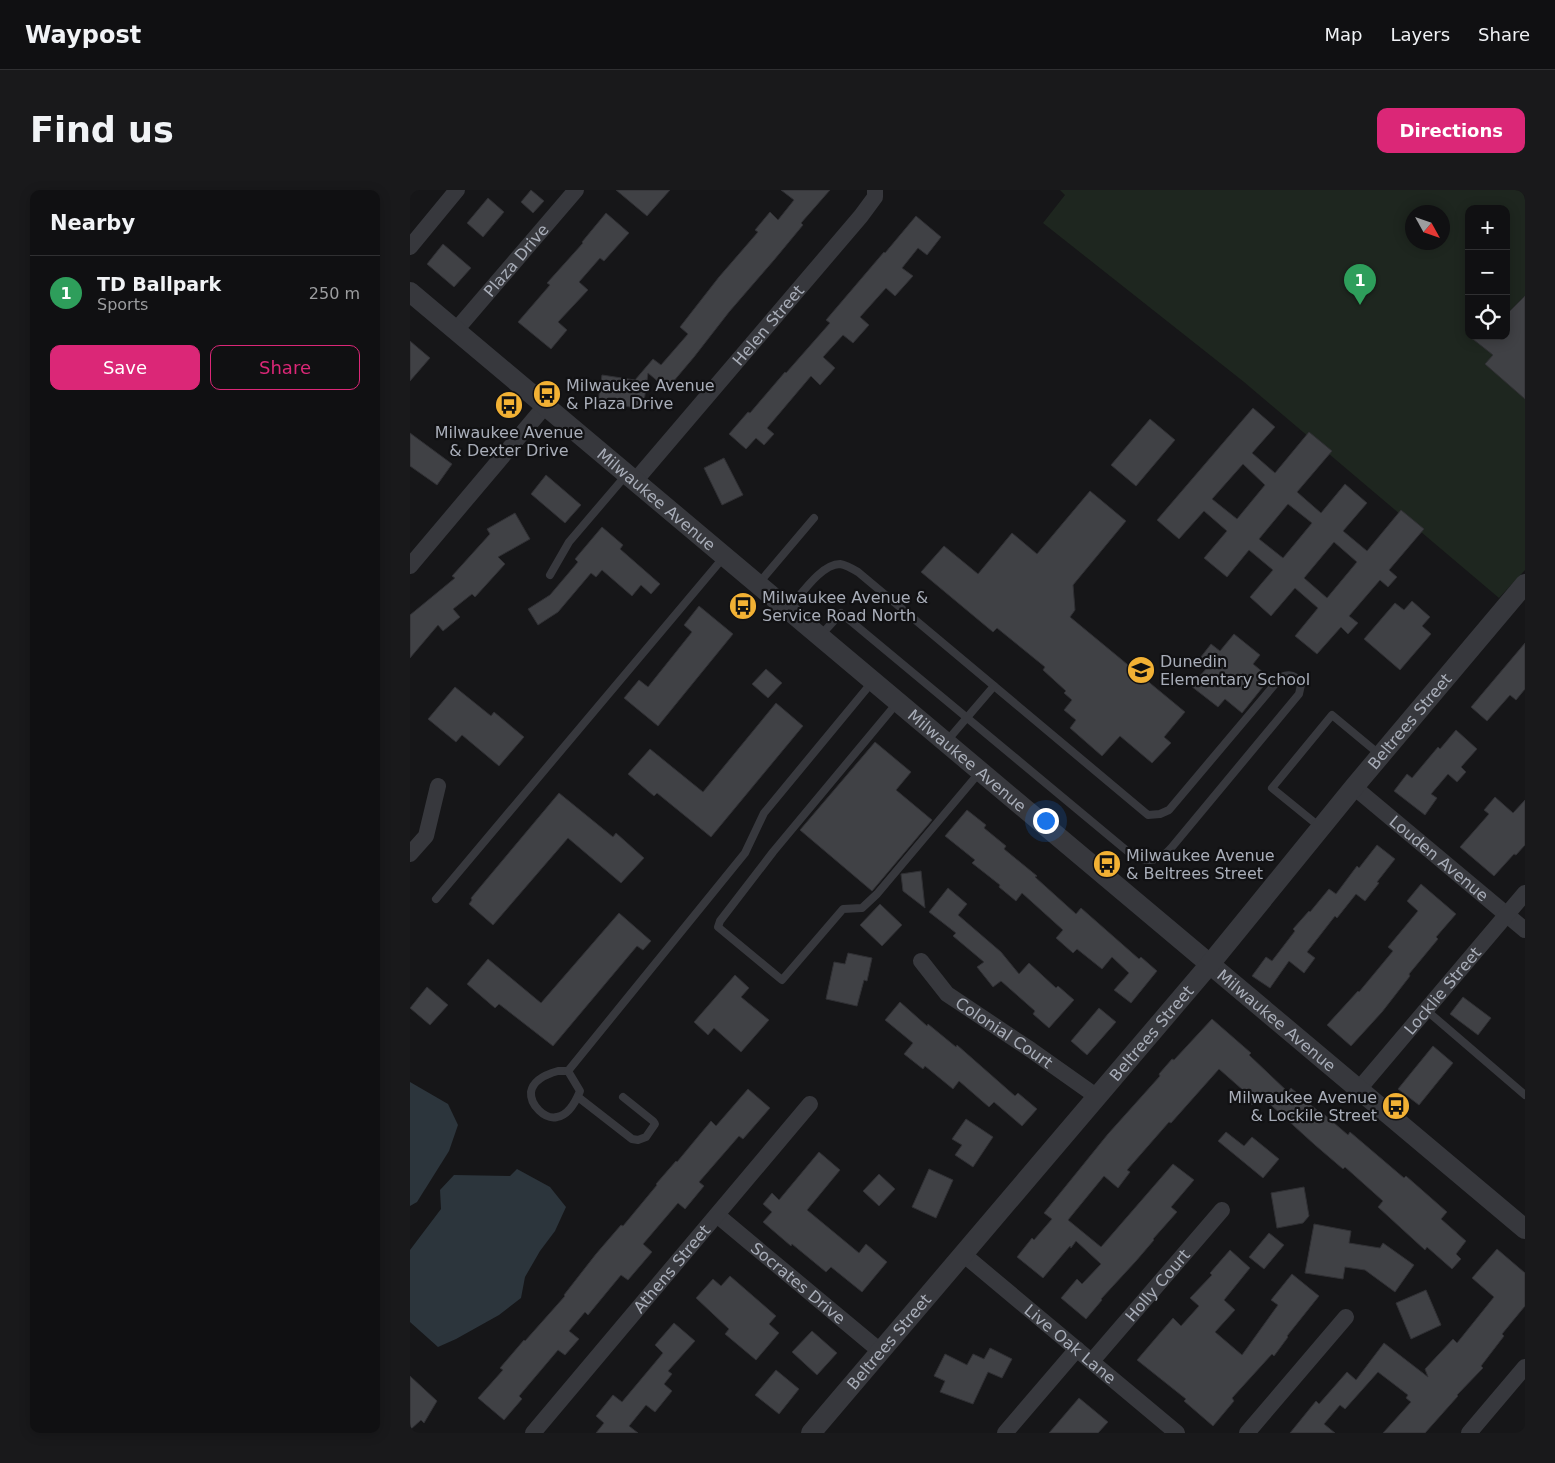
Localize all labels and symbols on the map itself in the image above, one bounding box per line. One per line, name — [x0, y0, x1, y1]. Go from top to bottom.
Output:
north arrow — [1405, 205, 1450, 250]
street label: Plaza Drive — [480, 220, 553, 301]
pin: 1 — [1344, 264, 1376, 305]
street label: Helen Street — [729, 281, 808, 370]
place label: Milwaukee Avenue & Plaza Drive — [566, 376, 715, 413]
bus stop icon: Milwaukee Avenue & Plaza Drive — [532, 379, 562, 409]
bus stop icon: Milwaukee Avenue & Dexter Drive — [494, 390, 524, 420]
place label: Milwaukee Avenue & Dexter Drive — [435, 423, 583, 460]
street label: Milwaukee Avenue — [593, 444, 719, 555]
place label: Milwaukee Avenue & Service Road North — [762, 588, 928, 625]
bus stop icon: Milwaukee Avenue & Service Road North — [728, 591, 758, 621]
place label: Dunedin Elementary School — [1160, 652, 1310, 689]
school or university icon: Dunedin Elementary School — [1126, 655, 1156, 685]
street label: Beltrees Street — [1364, 670, 1456, 773]
street label: Milwaukee Avenue — [904, 706, 1030, 816]
your location — [1033, 808, 1059, 834]
street label: Louden Avenue — [1385, 812, 1492, 905]
place label: Milwaukee Avenue & Beltrees Street — [1126, 846, 1275, 883]
bus stop icon: Milwaukee Avenue & Beltrees Street — [1092, 849, 1122, 879]
street label: Locklie Street — [1400, 943, 1485, 1039]
street label: Milwaukee Avenue — [1213, 966, 1339, 1076]
street label: Beltrees Street — [1106, 982, 1198, 1085]
street label: Colonial Court — [952, 993, 1056, 1072]
place label: Milwaukee Avenue & Lockile Street — [1228, 1088, 1377, 1125]
bus stop icon: Milwaukee Avenue & Lockile Street — [1381, 1091, 1411, 1121]
street label: Athens Street — [629, 1221, 714, 1317]
street label: Socrates Drive — [747, 1238, 849, 1328]
street label: Holly Court — [1121, 1246, 1194, 1326]
street label: Beltrees Street — [843, 1290, 935, 1394]
street label: Live Oak Lane — [1021, 1301, 1120, 1388]

